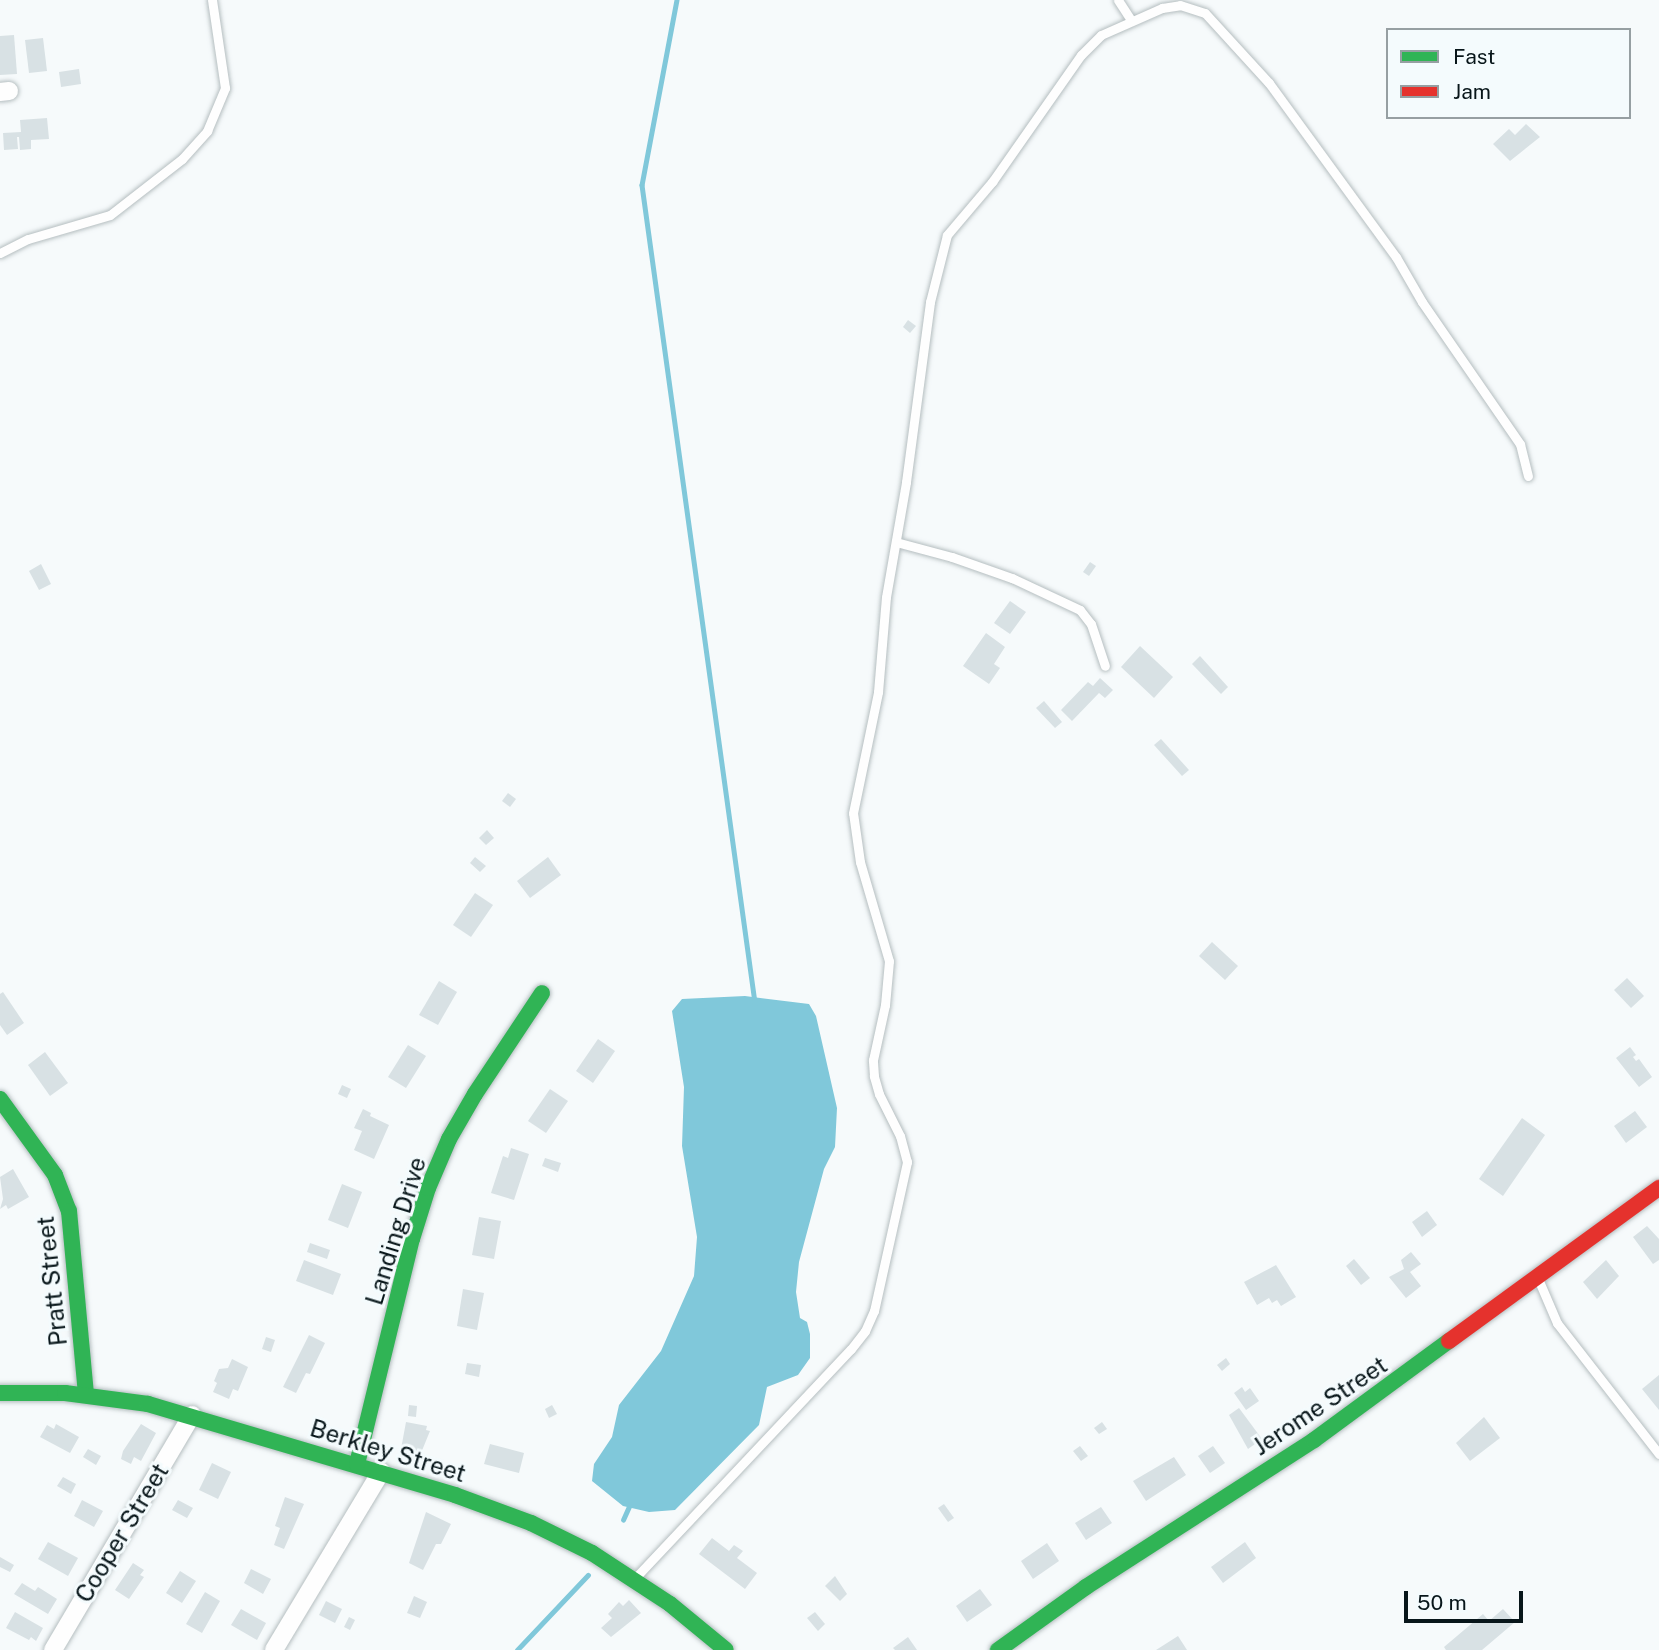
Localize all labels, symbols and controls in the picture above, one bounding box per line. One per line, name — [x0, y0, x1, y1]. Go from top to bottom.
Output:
legend — [1386, 28, 1631, 119]
text: Fast — [1453, 44, 1495, 69]
text: Jam — [1453, 79, 1491, 104]
street label: Landing Drive — [360, 1154, 432, 1308]
street label: Pratt Street — [31, 1215, 73, 1347]
street label: Jerome Street — [1247, 1350, 1393, 1462]
street label: Berkley Street — [307, 1414, 469, 1488]
street label: Cooper Street — [69, 1458, 175, 1608]
scale bar — [1407, 1576, 1526, 1620]
text: 50 m — [1417, 1590, 1467, 1615]

